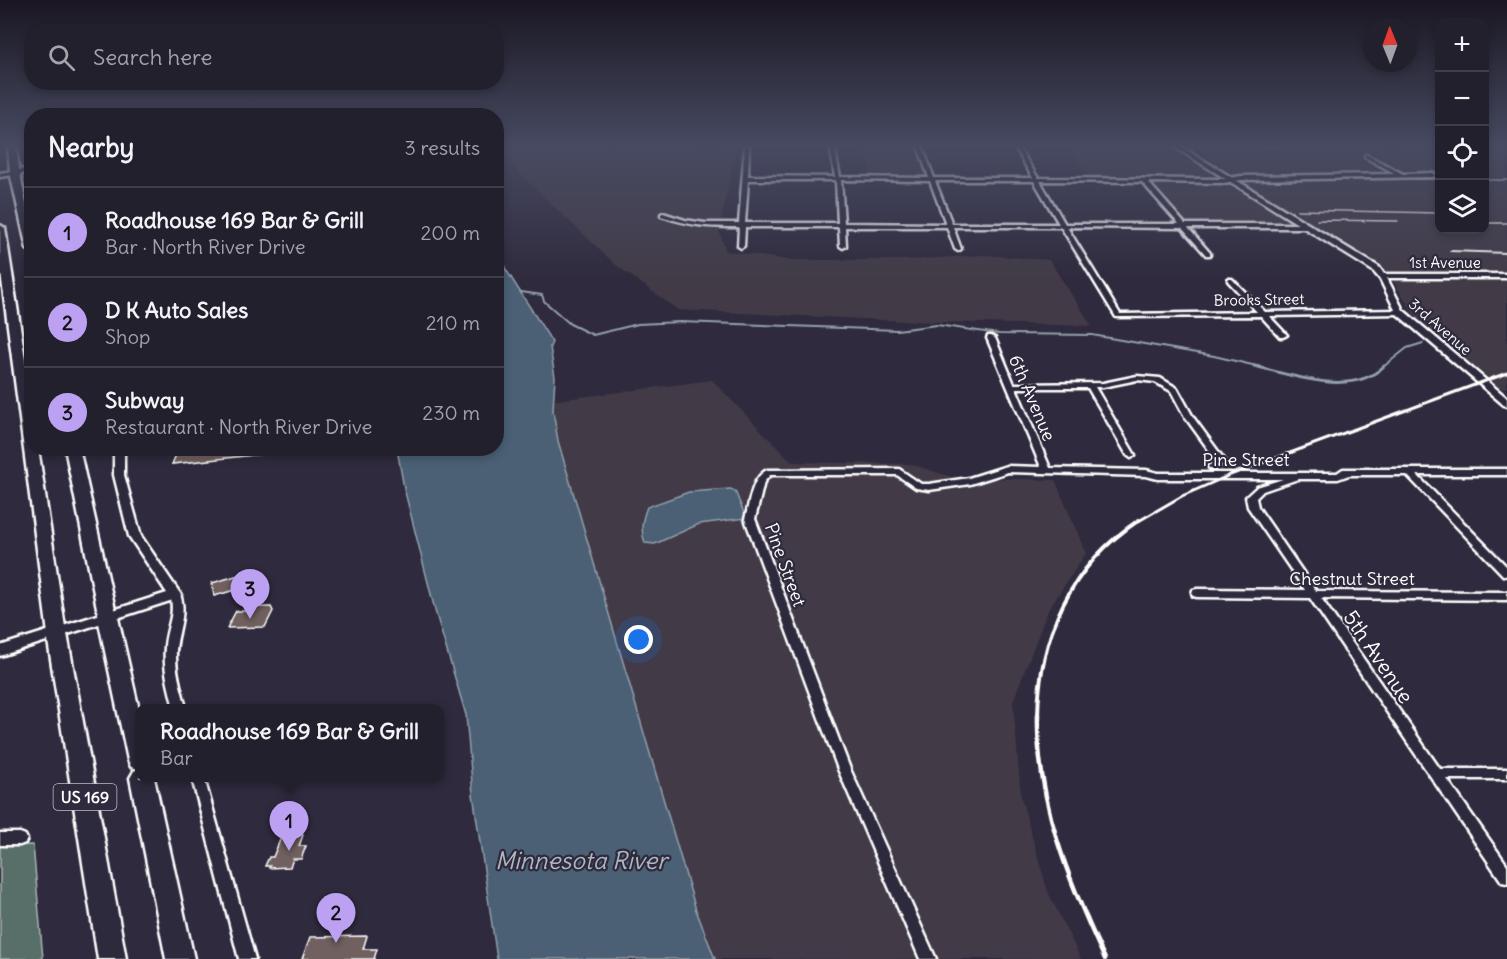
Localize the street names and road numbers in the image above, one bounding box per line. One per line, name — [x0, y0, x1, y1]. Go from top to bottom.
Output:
street label: 1st Avenue — [1409, 253, 1481, 272]
street label: Brooks Street — [1213, 289, 1305, 310]
street label: 3rd Avenue — [1405, 294, 1476, 359]
street label: 6th Avenue — [1004, 351, 1061, 444]
street label: Pine Street — [1202, 448, 1290, 471]
street label: Pine Street — [760, 520, 811, 610]
street label: Chestnut Street — [1289, 567, 1415, 590]
street label: 5th Avenue — [1337, 605, 1419, 708]
road number: US 169 — [54, 784, 116, 810]

